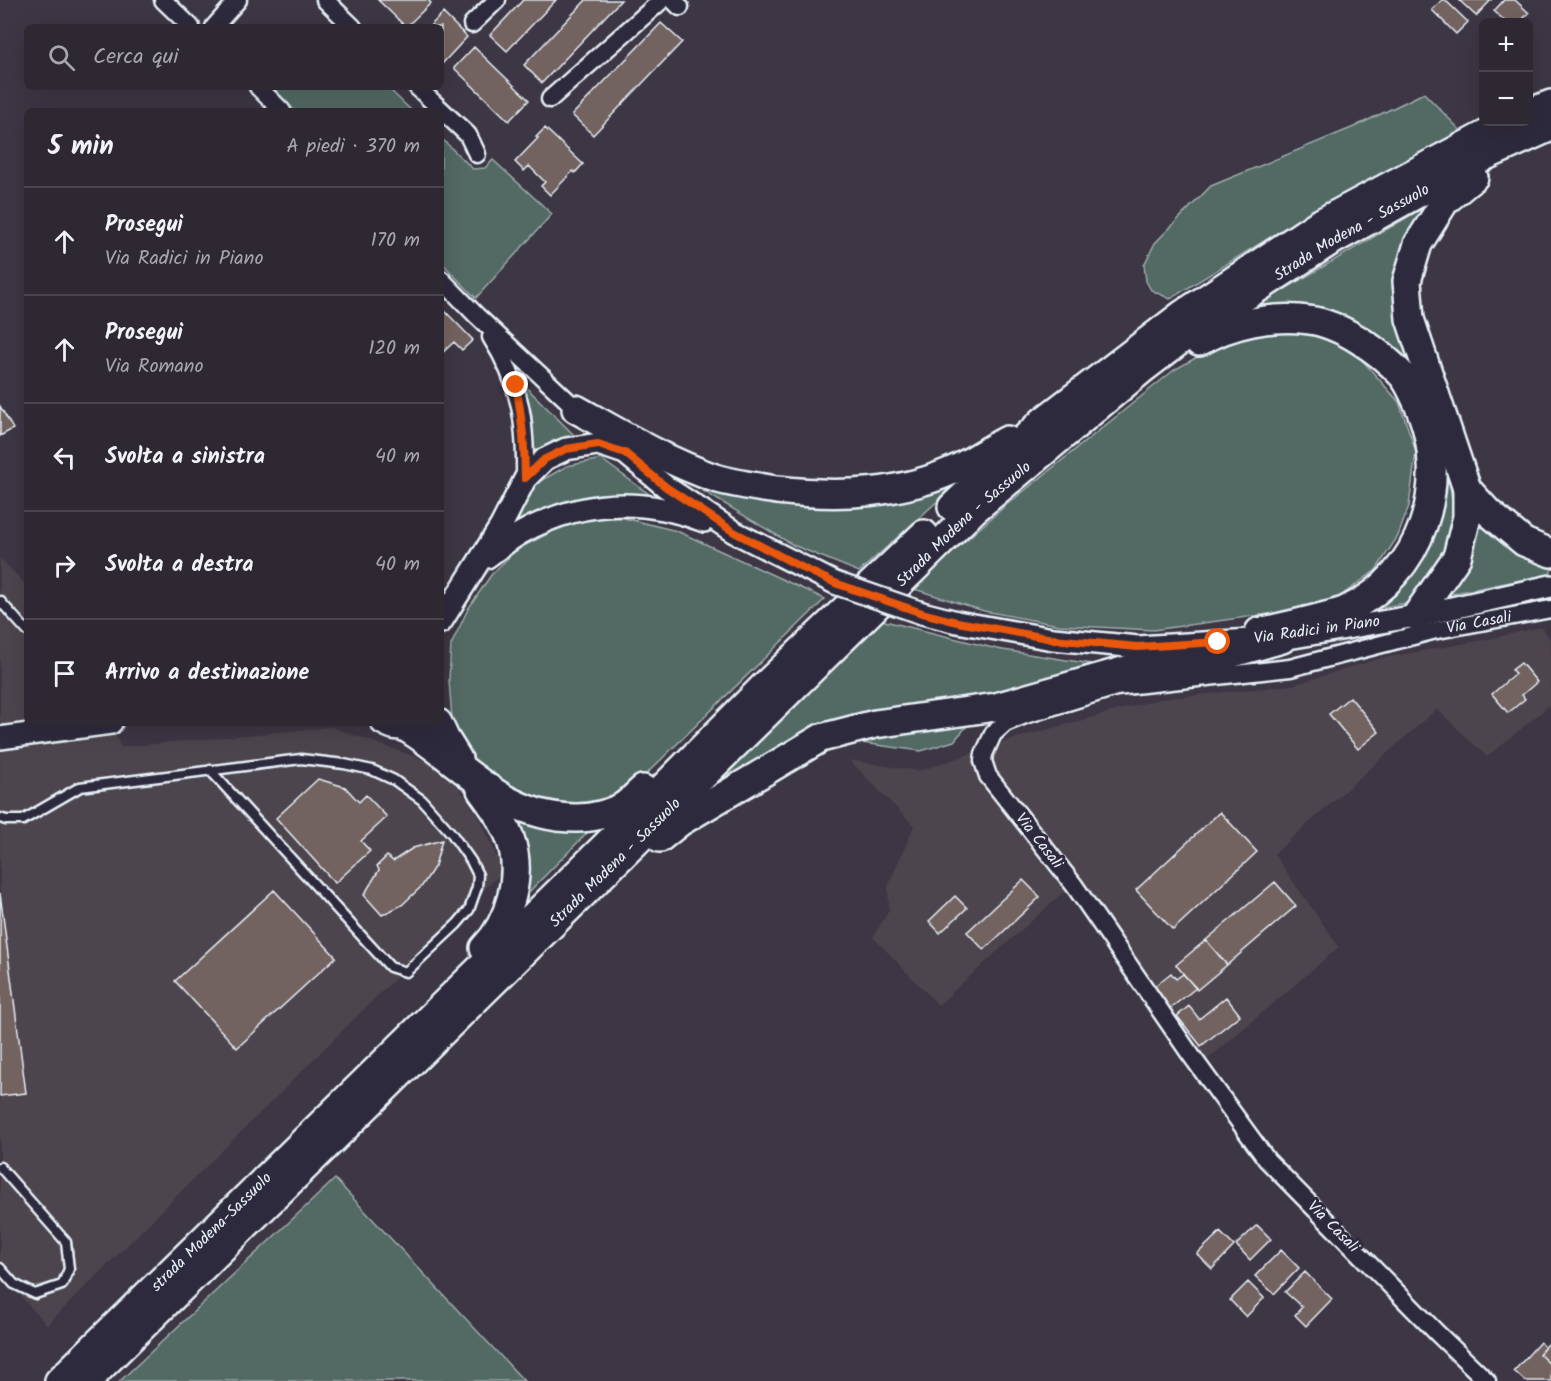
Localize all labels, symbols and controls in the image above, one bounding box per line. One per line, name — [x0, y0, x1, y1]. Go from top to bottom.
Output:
map controls — [1479, 18, 1533, 126]
button: + — [1479, 18, 1533, 72]
search box — [24, 24, 444, 90]
text: Cerca qui — [93, 40, 179, 75]
icon: search — [45, 41, 78, 74]
button: − — [1479, 72, 1533, 126]
text: 5 min — [48, 126, 114, 168]
text: A piedi · 370 m — [286, 131, 420, 163]
street label: Strada Modena - Sassuolo — [1269, 177, 1434, 287]
text: Prosegui — [105, 208, 183, 243]
icon: ahead — [48, 225, 81, 258]
text: 170 m — [371, 225, 420, 257]
text: Via Radici in Piano — [105, 243, 263, 275]
text: Prosegui — [105, 316, 183, 351]
icon: ahead — [48, 333, 81, 366]
text: 120 m — [368, 333, 420, 365]
text: Via Romano — [105, 351, 204, 383]
route end — [502, 371, 528, 397]
text: Svolta a sinistra — [105, 440, 265, 475]
icon: left — [48, 441, 81, 474]
text: 40 m — [375, 441, 420, 473]
street label: Strada Modena - Sassuolo — [890, 455, 1037, 593]
text: Svolta a destra — [105, 548, 254, 583]
icon: right — [48, 549, 81, 582]
text: 40 m — [375, 549, 420, 581]
street label: Via Casali — [1444, 604, 1515, 641]
street label: Via Radici in Piano — [1252, 609, 1382, 651]
route start — [1204, 628, 1230, 654]
text: Arrivo a destinazione — [105, 656, 309, 691]
icon: arrive — [48, 657, 81, 690]
street label: Strada Modena - Sassuolo — [543, 792, 687, 933]
street label: Via Casali — [1009, 808, 1070, 875]
street label: strada Modena-Sassuolo — [145, 1166, 278, 1298]
street label: Via Casali — [1301, 1195, 1366, 1260]

